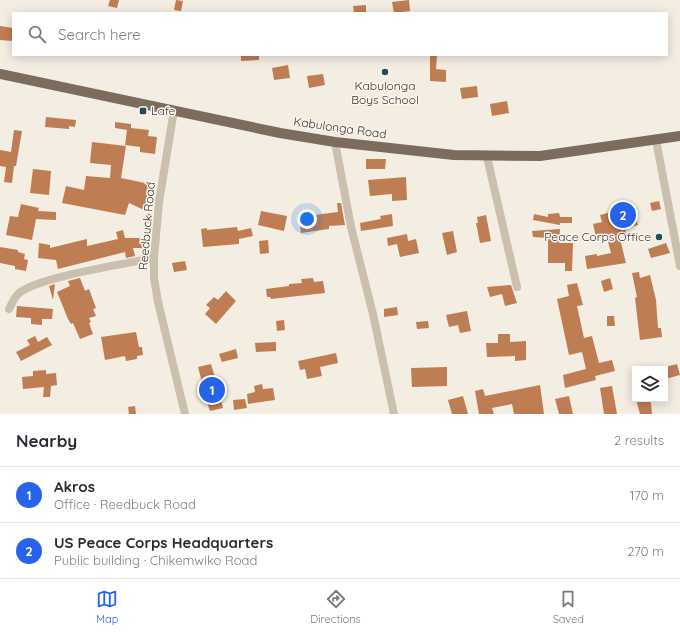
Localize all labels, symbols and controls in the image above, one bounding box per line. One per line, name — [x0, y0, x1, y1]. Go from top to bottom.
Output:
search box — [12, 12, 668, 56]
icon: search — [26, 23, 48, 45]
text: Search here — [58, 25, 141, 44]
marker: Kabulonga Boys School — [380, 67, 390, 77]
place label: Kabulonga Boys School — [351, 78, 419, 107]
place label: Lafe — [151, 103, 176, 118]
marker: Lafe — [138, 106, 148, 116]
street label: Kabulonga Road — [292, 114, 388, 141]
street label: Reedbuck Road — [135, 181, 158, 271]
pin: 2 — [610, 200, 636, 230]
your location — [297, 209, 317, 229]
place label: Peace Corps Office — [544, 229, 651, 244]
marker: Peace Corps Office — [654, 232, 664, 242]
map controls — [632, 366, 668, 402]
button: layers — [632, 366, 668, 402]
pin: 1 — [199, 375, 225, 405]
text: Nearby — [16, 430, 77, 451]
text: 2 results — [614, 432, 664, 448]
text: Akros — [54, 477, 95, 496]
text: 1 — [26, 487, 32, 503]
text: 170 m — [629, 487, 664, 503]
text: Office · Reedbuck Road — [54, 496, 196, 512]
text: US Peace Corps Headquarters — [54, 533, 273, 552]
text: 2 — [25, 543, 33, 559]
text: 270 m — [627, 543, 664, 559]
text: Public building · Chikemwiko Road — [54, 552, 257, 568]
tab: Map — [96, 588, 118, 626]
tab: Directions — [310, 588, 361, 626]
tab: Saved — [553, 588, 584, 626]

